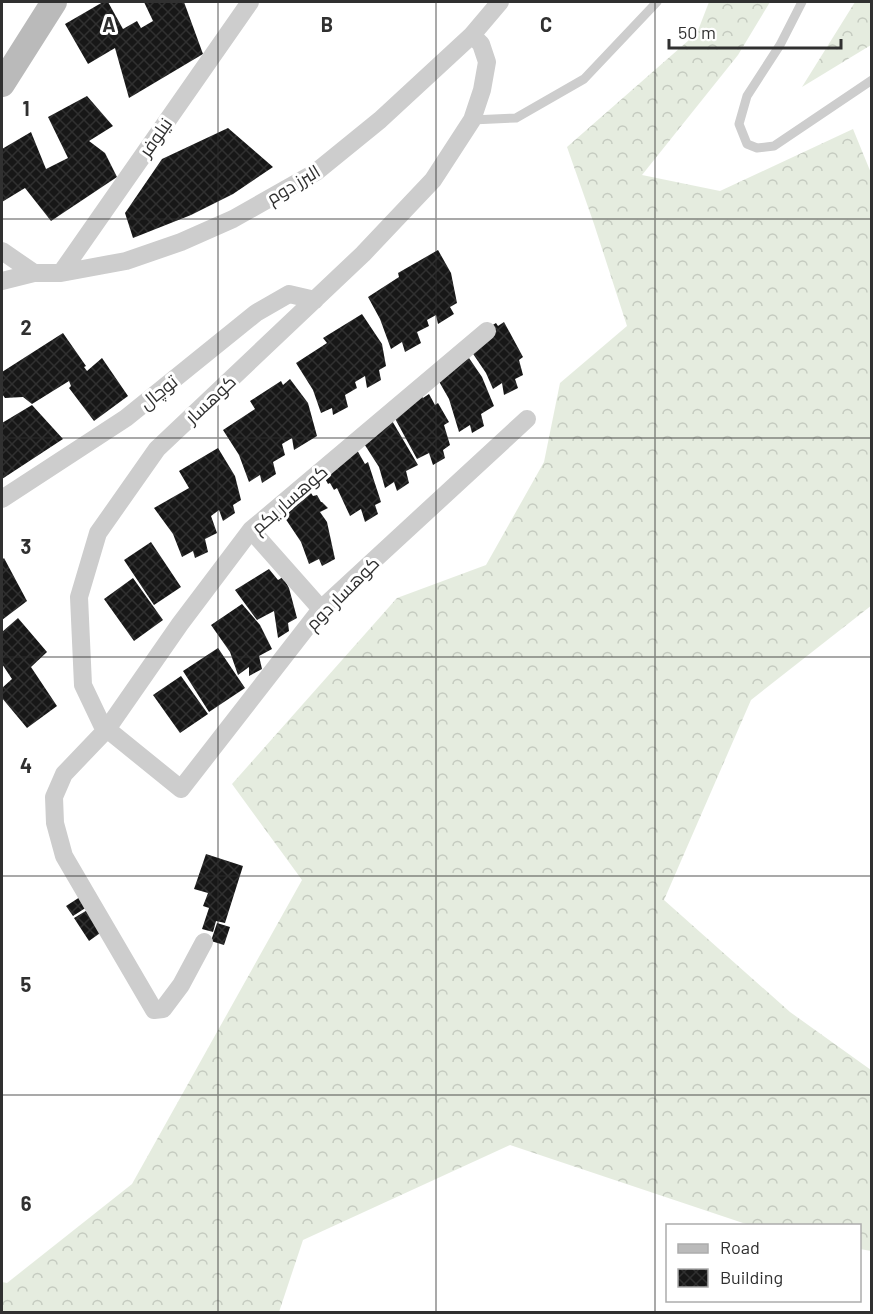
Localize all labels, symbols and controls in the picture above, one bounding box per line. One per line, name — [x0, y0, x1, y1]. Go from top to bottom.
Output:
text: A — [102, 12, 116, 36]
text: B — [321, 12, 333, 36]
text: C — [540, 12, 552, 36]
scale bar — [669, 12, 842, 50]
text: 50 m — [678, 21, 716, 43]
text: 1 — [22, 96, 30, 120]
street label: نیلوفر — [133, 113, 177, 162]
street label: البرز دوم — [262, 159, 325, 210]
text: 2 — [20, 315, 32, 339]
street label: توچال — [135, 370, 183, 415]
street label: کوهسار — [179, 370, 241, 429]
street label: کوهسار یکم — [246, 460, 333, 540]
text: 3 — [21, 534, 31, 558]
street label: کوهسار دوم — [301, 552, 385, 636]
text: 4 — [20, 753, 32, 777]
text: 5 — [21, 972, 32, 996]
text: 6 — [21, 1191, 32, 1215]
legend — [666, 1224, 861, 1302]
text: Road — [720, 1236, 760, 1258]
text: Building — [720, 1266, 783, 1288]

